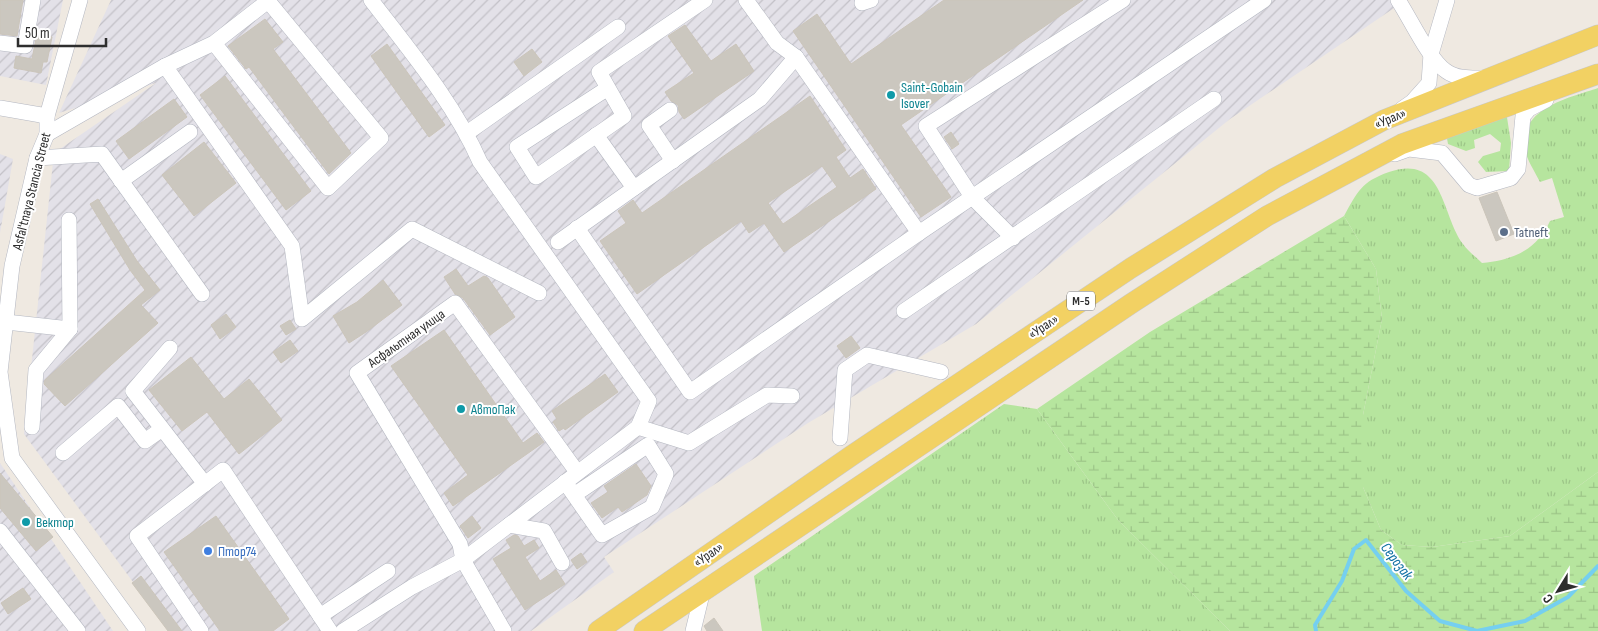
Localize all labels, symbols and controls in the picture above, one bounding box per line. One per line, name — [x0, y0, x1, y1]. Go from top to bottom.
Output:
scale bar — [18, 15, 105, 47]
text: 50 m — [25, 24, 50, 43]
place label: Saint-Gobain Isover — [901, 79, 963, 112]
marker: Saint-Gobain Isover — [885, 89, 897, 101]
street label: «Урал» — [1372, 104, 1408, 133]
street label: Asfal'tnaya Stancia Street — [8, 131, 54, 253]
place label: Tatneft — [1514, 224, 1548, 241]
marker: Tatneft — [1498, 226, 1510, 238]
road number: М-5 — [1067, 292, 1095, 310]
street label: Асфальтная улица — [364, 306, 448, 372]
street label: «Урал» — [1025, 310, 1061, 343]
place label: АвтоПак — [470, 401, 516, 418]
marker: АвтоПак — [455, 403, 467, 415]
place label: Вектор — [36, 514, 74, 531]
marker: Вектор — [20, 516, 32, 528]
street label: «Урал» — [690, 538, 726, 571]
water label: Серозак — [1376, 539, 1418, 585]
place label: Птор74 — [218, 543, 256, 560]
marker: Птор74 — [202, 545, 214, 557]
north arrow — [1533, 566, 1583, 616]
text: С — [1539, 591, 1557, 607]

